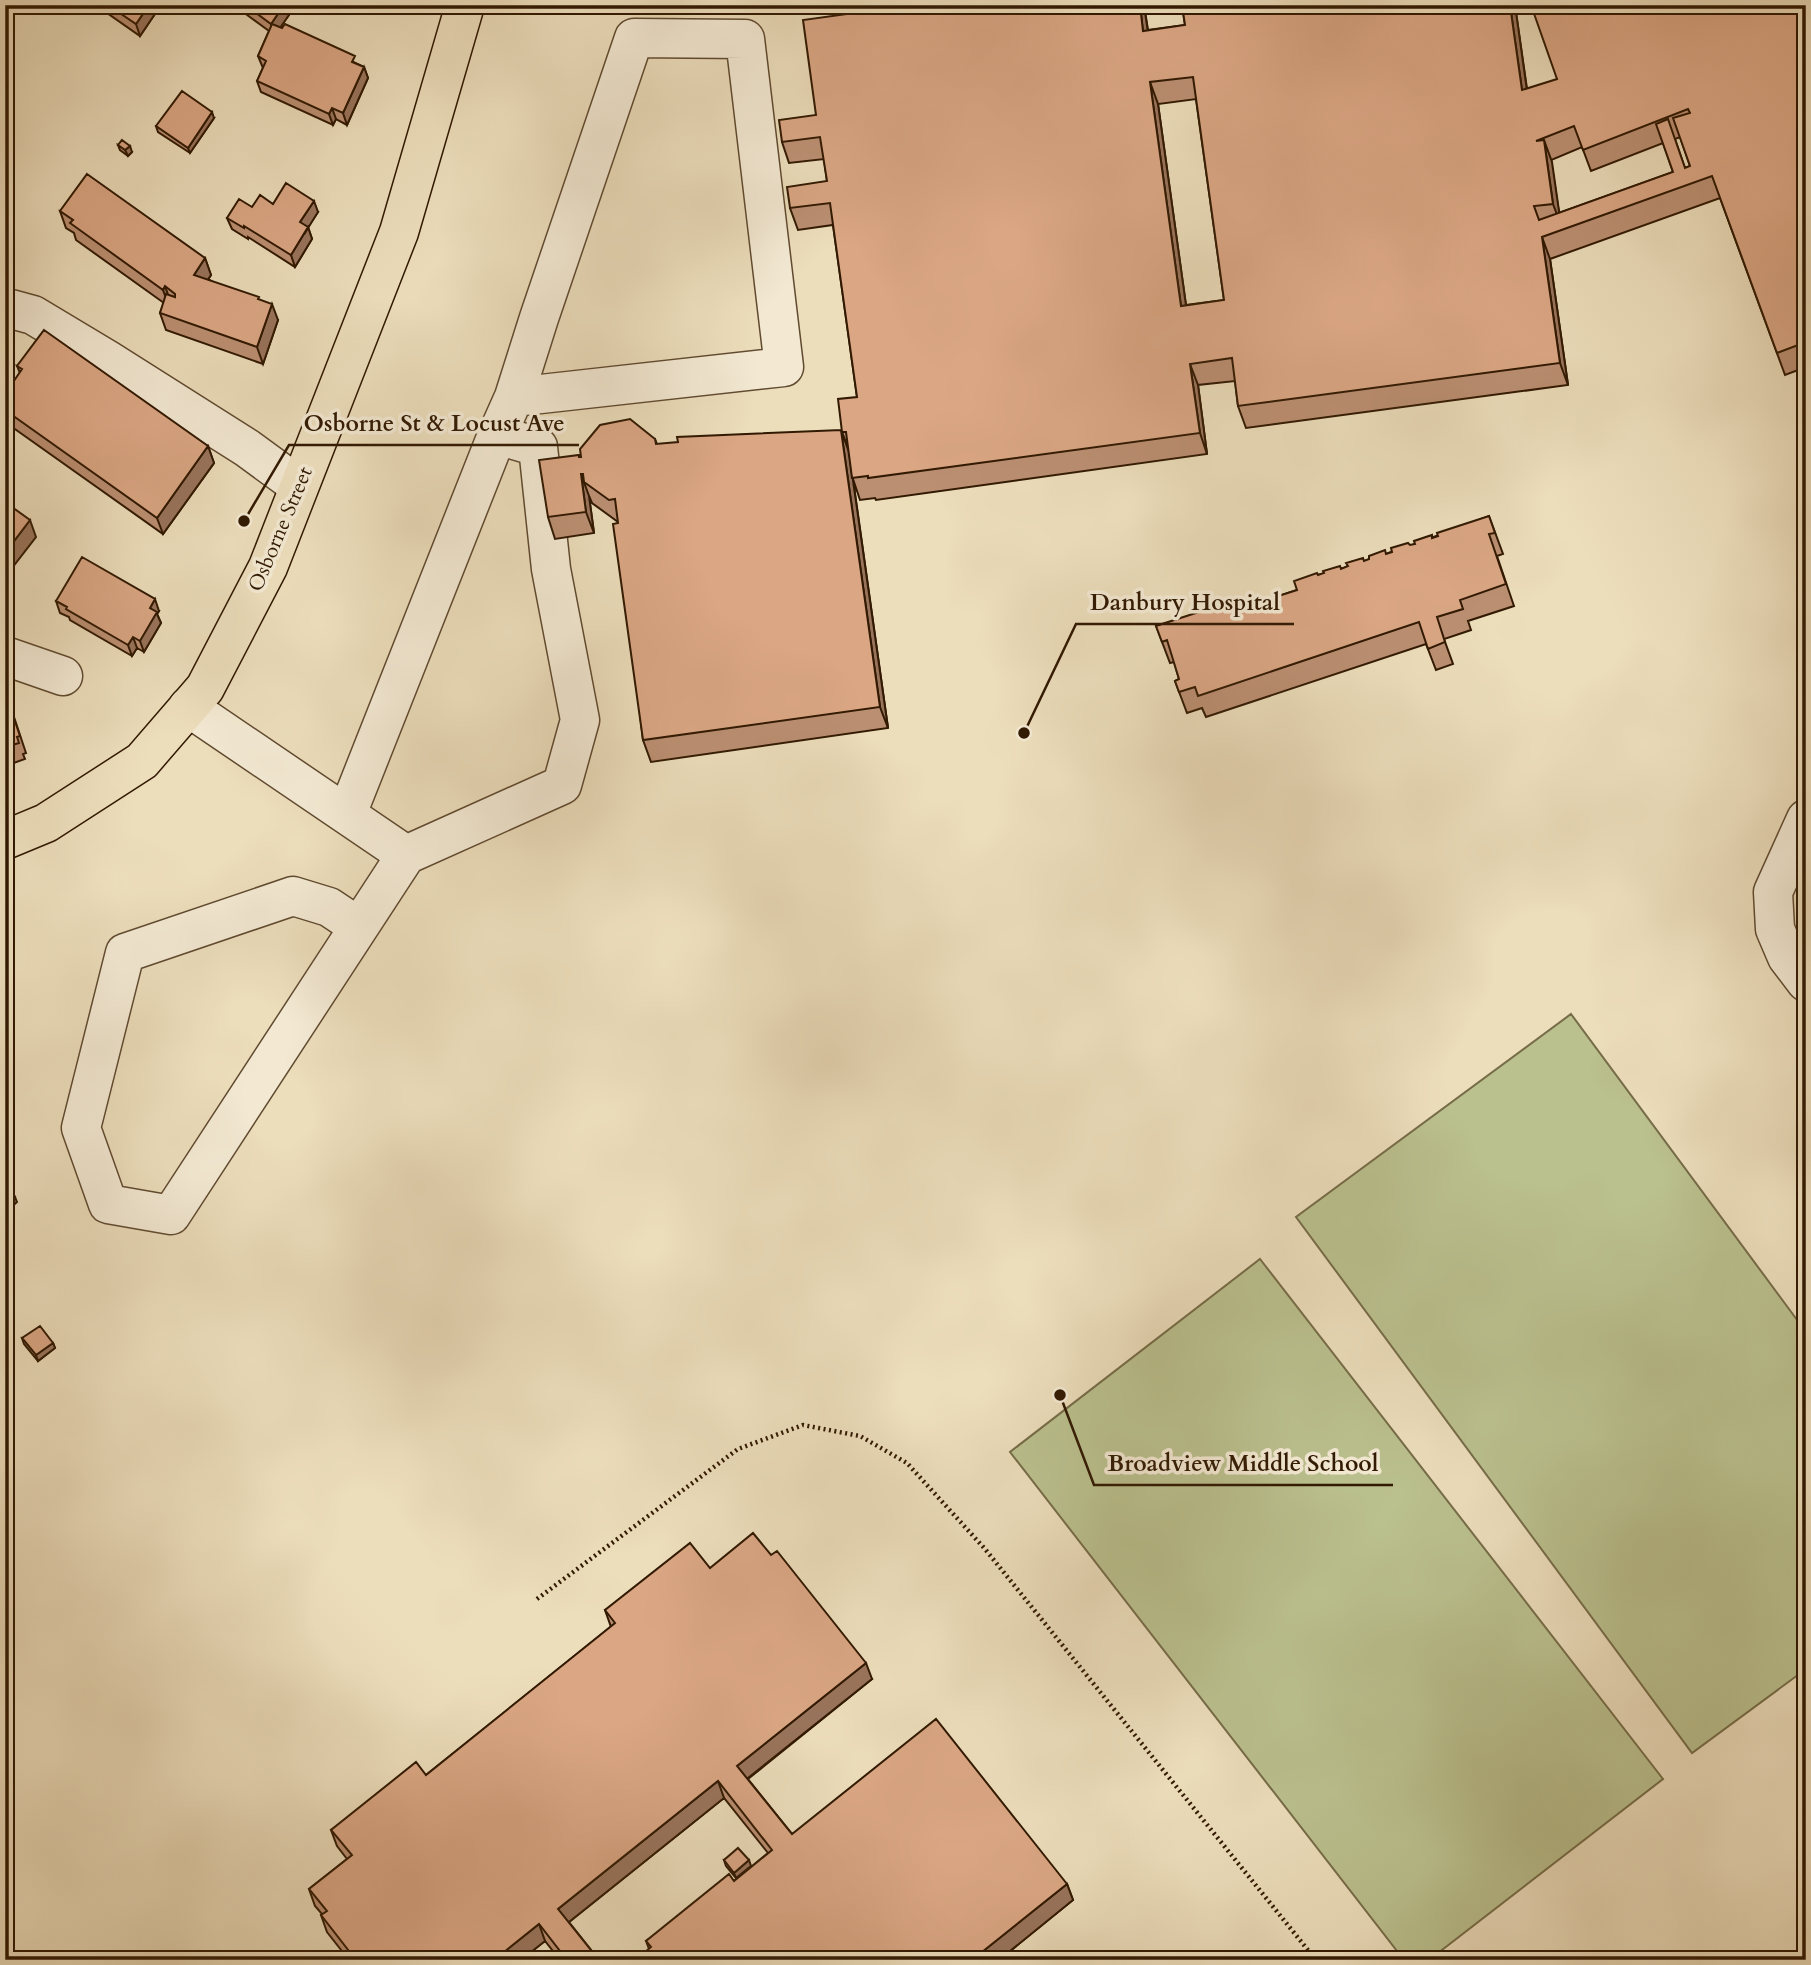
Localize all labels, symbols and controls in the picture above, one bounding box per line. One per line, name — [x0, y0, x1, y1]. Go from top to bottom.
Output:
callout: Osborne St & Locust Ave — [289, 401, 579, 445]
text: Osborne St & Locust Ave — [303, 408, 565, 439]
street label: Osborne Street — [241, 462, 320, 596]
callout: Danbury Hospital — [1076, 580, 1294, 624]
text: Danbury Hospital — [1090, 587, 1280, 618]
callout: Broadview Middle School — [1094, 1441, 1393, 1485]
text: Broadview Middle School — [1108, 1448, 1379, 1479]

